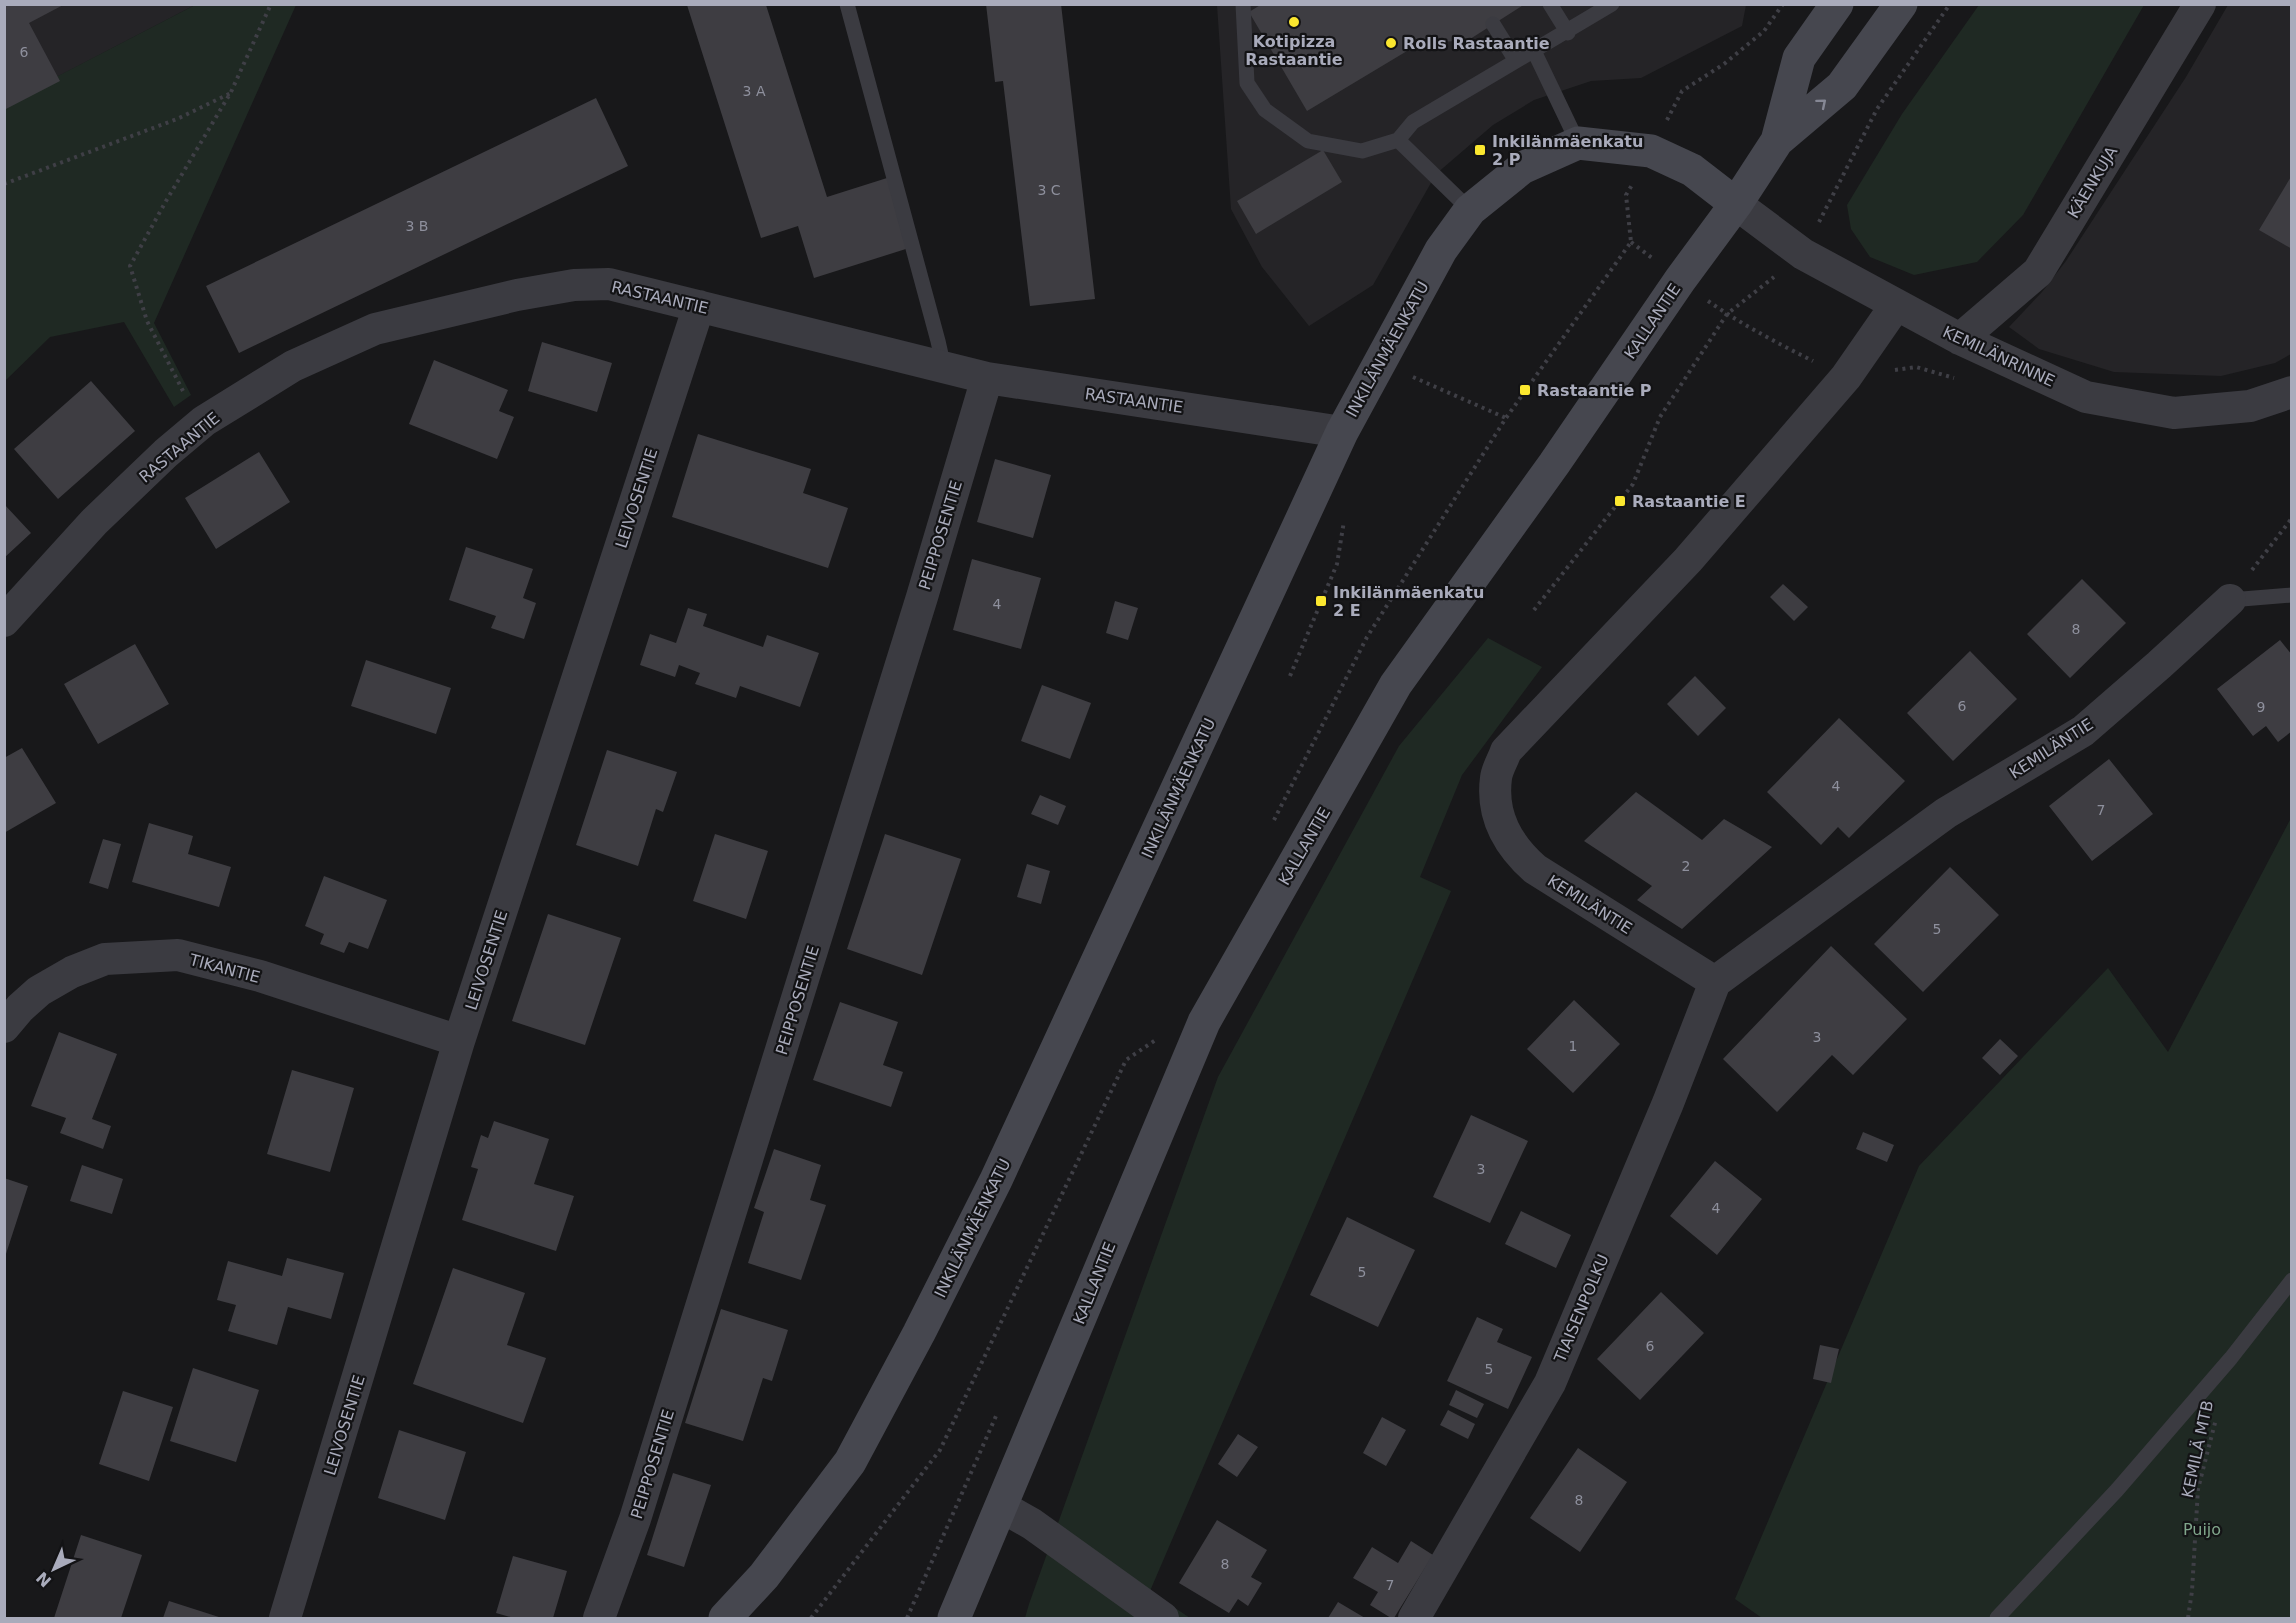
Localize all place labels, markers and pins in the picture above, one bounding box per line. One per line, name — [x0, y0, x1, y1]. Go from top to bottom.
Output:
marker: Kotipizza Rastaantie — [1287, 15, 1301, 29]
place label: Kotipizza Rastaantie — [1245, 32, 1343, 69]
place label: Rolls Rastaantie — [1403, 34, 1550, 53]
marker: Rolls Rastaantie — [1384, 36, 1398, 50]
place label: Inkilänmäenkatu 2 P — [1492, 132, 1643, 169]
marker: Inkilänmäenkatu 2 P — [1473, 143, 1487, 157]
place label: Rastaantie P — [1537, 381, 1652, 400]
marker: Rastaantie P — [1518, 383, 1532, 397]
place label: Rastaantie E — [1632, 492, 1746, 511]
marker: Rastaantie E — [1613, 494, 1627, 508]
place label: Inkilänmäenkatu 2 E — [1333, 583, 1484, 620]
marker: Inkilänmäenkatu 2 E — [1314, 594, 1328, 608]

